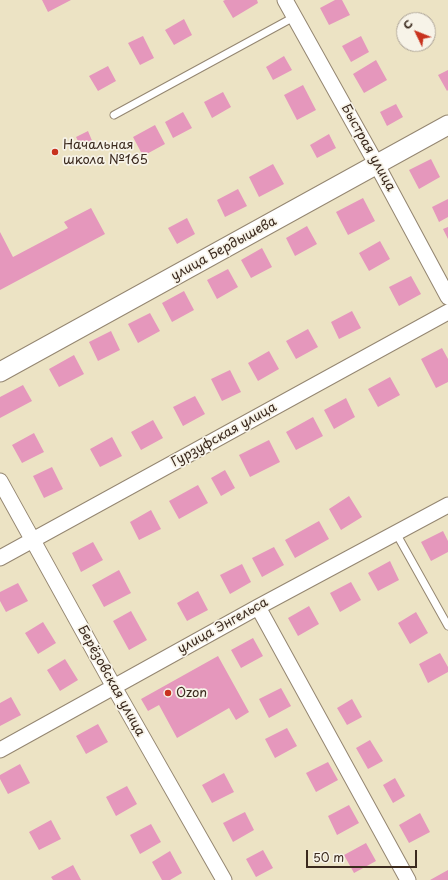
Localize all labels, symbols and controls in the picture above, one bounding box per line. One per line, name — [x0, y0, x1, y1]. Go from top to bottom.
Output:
north arrow — [396, 12, 436, 52]
text: С — [399, 15, 417, 33]
street label: Быстрая улица — [338, 102, 398, 194]
place label: Начальная школа №165 — [63, 137, 148, 168]
marker: Начальная школа №165 — [50, 147, 60, 157]
street label: улица Бердышева — [169, 214, 279, 284]
street label: Гурзуфская улица — [169, 400, 279, 470]
street label: улица Энгельса — [175, 595, 271, 657]
street label: Берёзовская улица — [74, 623, 148, 739]
place label: Ozon — [176, 685, 207, 701]
marker: Ozon — [163, 688, 173, 698]
scale bar — [308, 842, 419, 868]
text: 50 m — [313, 848, 344, 866]

